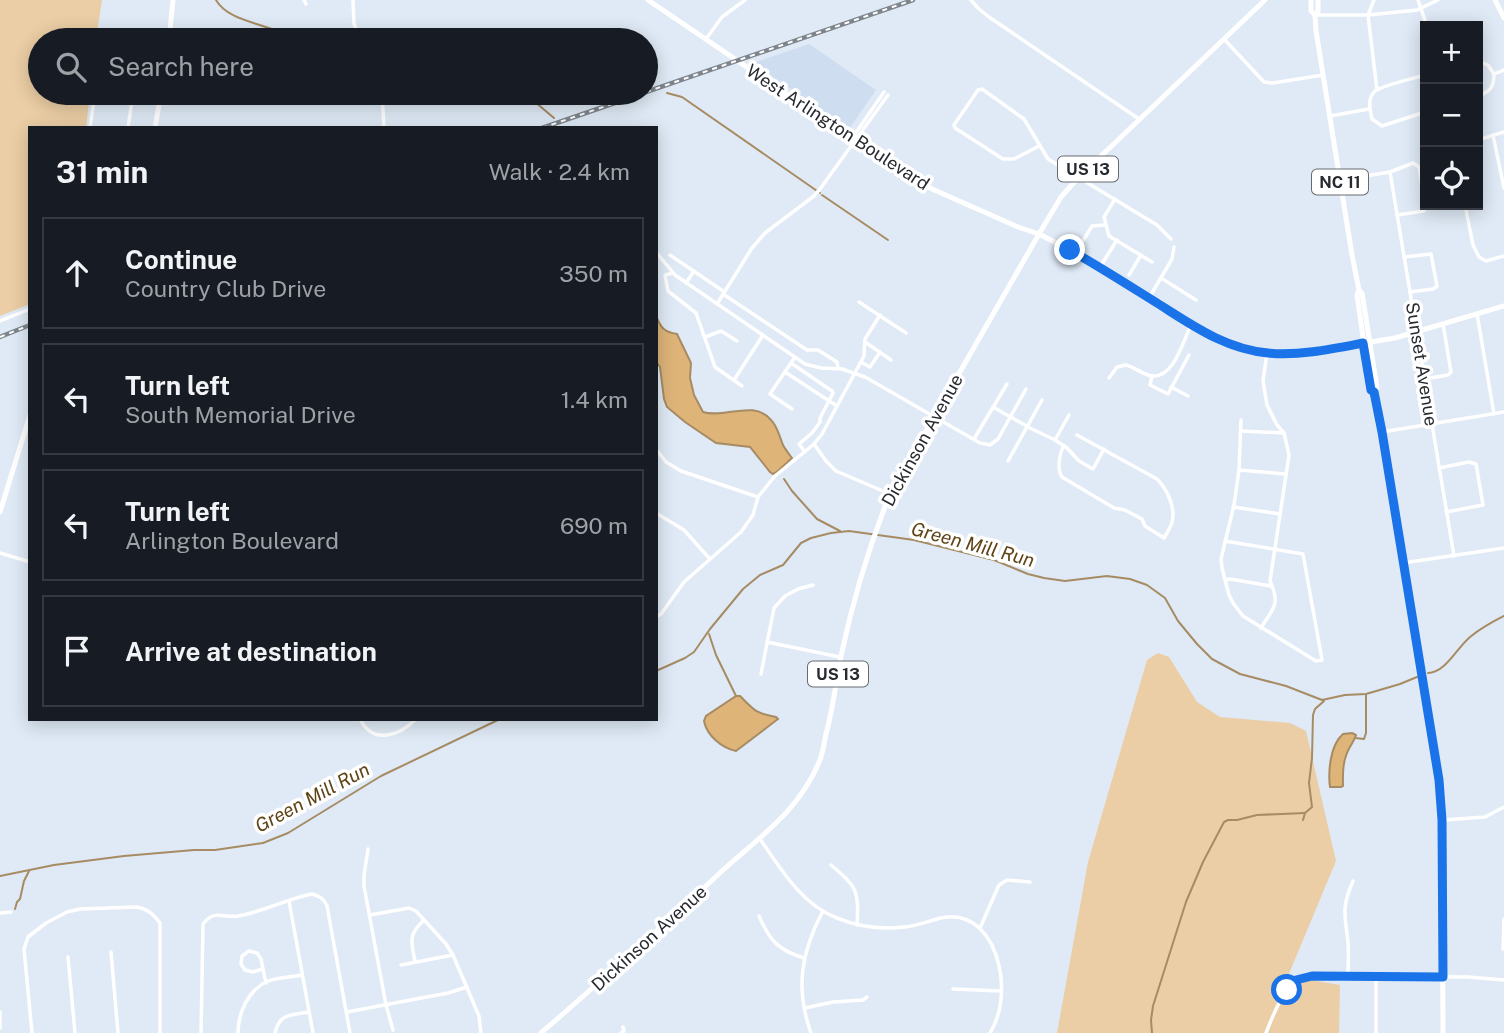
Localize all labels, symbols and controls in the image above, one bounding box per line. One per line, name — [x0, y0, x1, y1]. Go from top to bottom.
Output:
map controls — [1420, 21, 1483, 210]
button: + — [1420, 21, 1483, 84]
search box — [28, 28, 658, 105]
icon: search — [52, 48, 90, 86]
text: Search here — [108, 51, 254, 82]
street label: West Arlington Boulevard — [742, 60, 934, 194]
button: − — [1420, 84, 1483, 147]
button: locate — [1420, 147, 1483, 210]
text: 31 min — [56, 154, 148, 190]
road number: US 13 — [1058, 156, 1118, 182]
text: Walk · 2.4 km — [489, 158, 630, 185]
road number: NC 11 — [1312, 170, 1368, 194]
route end — [1054, 234, 1085, 265]
text: Continue — [125, 244, 237, 275]
icon: ahead — [58, 254, 96, 292]
text: 350 m — [559, 260, 628, 287]
text: Country Club Drive — [125, 275, 326, 302]
street label: Sunset Avenue — [1402, 301, 1442, 427]
text: Turn left — [125, 370, 230, 401]
street label: Dickinson Avenue — [877, 370, 967, 510]
icon: left — [58, 380, 96, 418]
text: 1.4 km — [561, 386, 628, 413]
text: South Memorial Drive — [125, 401, 356, 428]
text: Turn left — [125, 496, 230, 527]
icon: left — [58, 506, 96, 544]
text: 690 m — [560, 512, 628, 539]
water label: Green Mill Run — [909, 517, 1037, 571]
text: Arlington Boulevard — [125, 527, 339, 554]
icon: arrive — [58, 632, 96, 670]
text: Arrive at destination — [125, 636, 377, 667]
road number: US 13 — [808, 662, 868, 687]
water label: Green Mill Run — [251, 758, 373, 836]
street label: Dickinson Avenue — [587, 881, 711, 995]
route start — [1271, 974, 1302, 1005]

